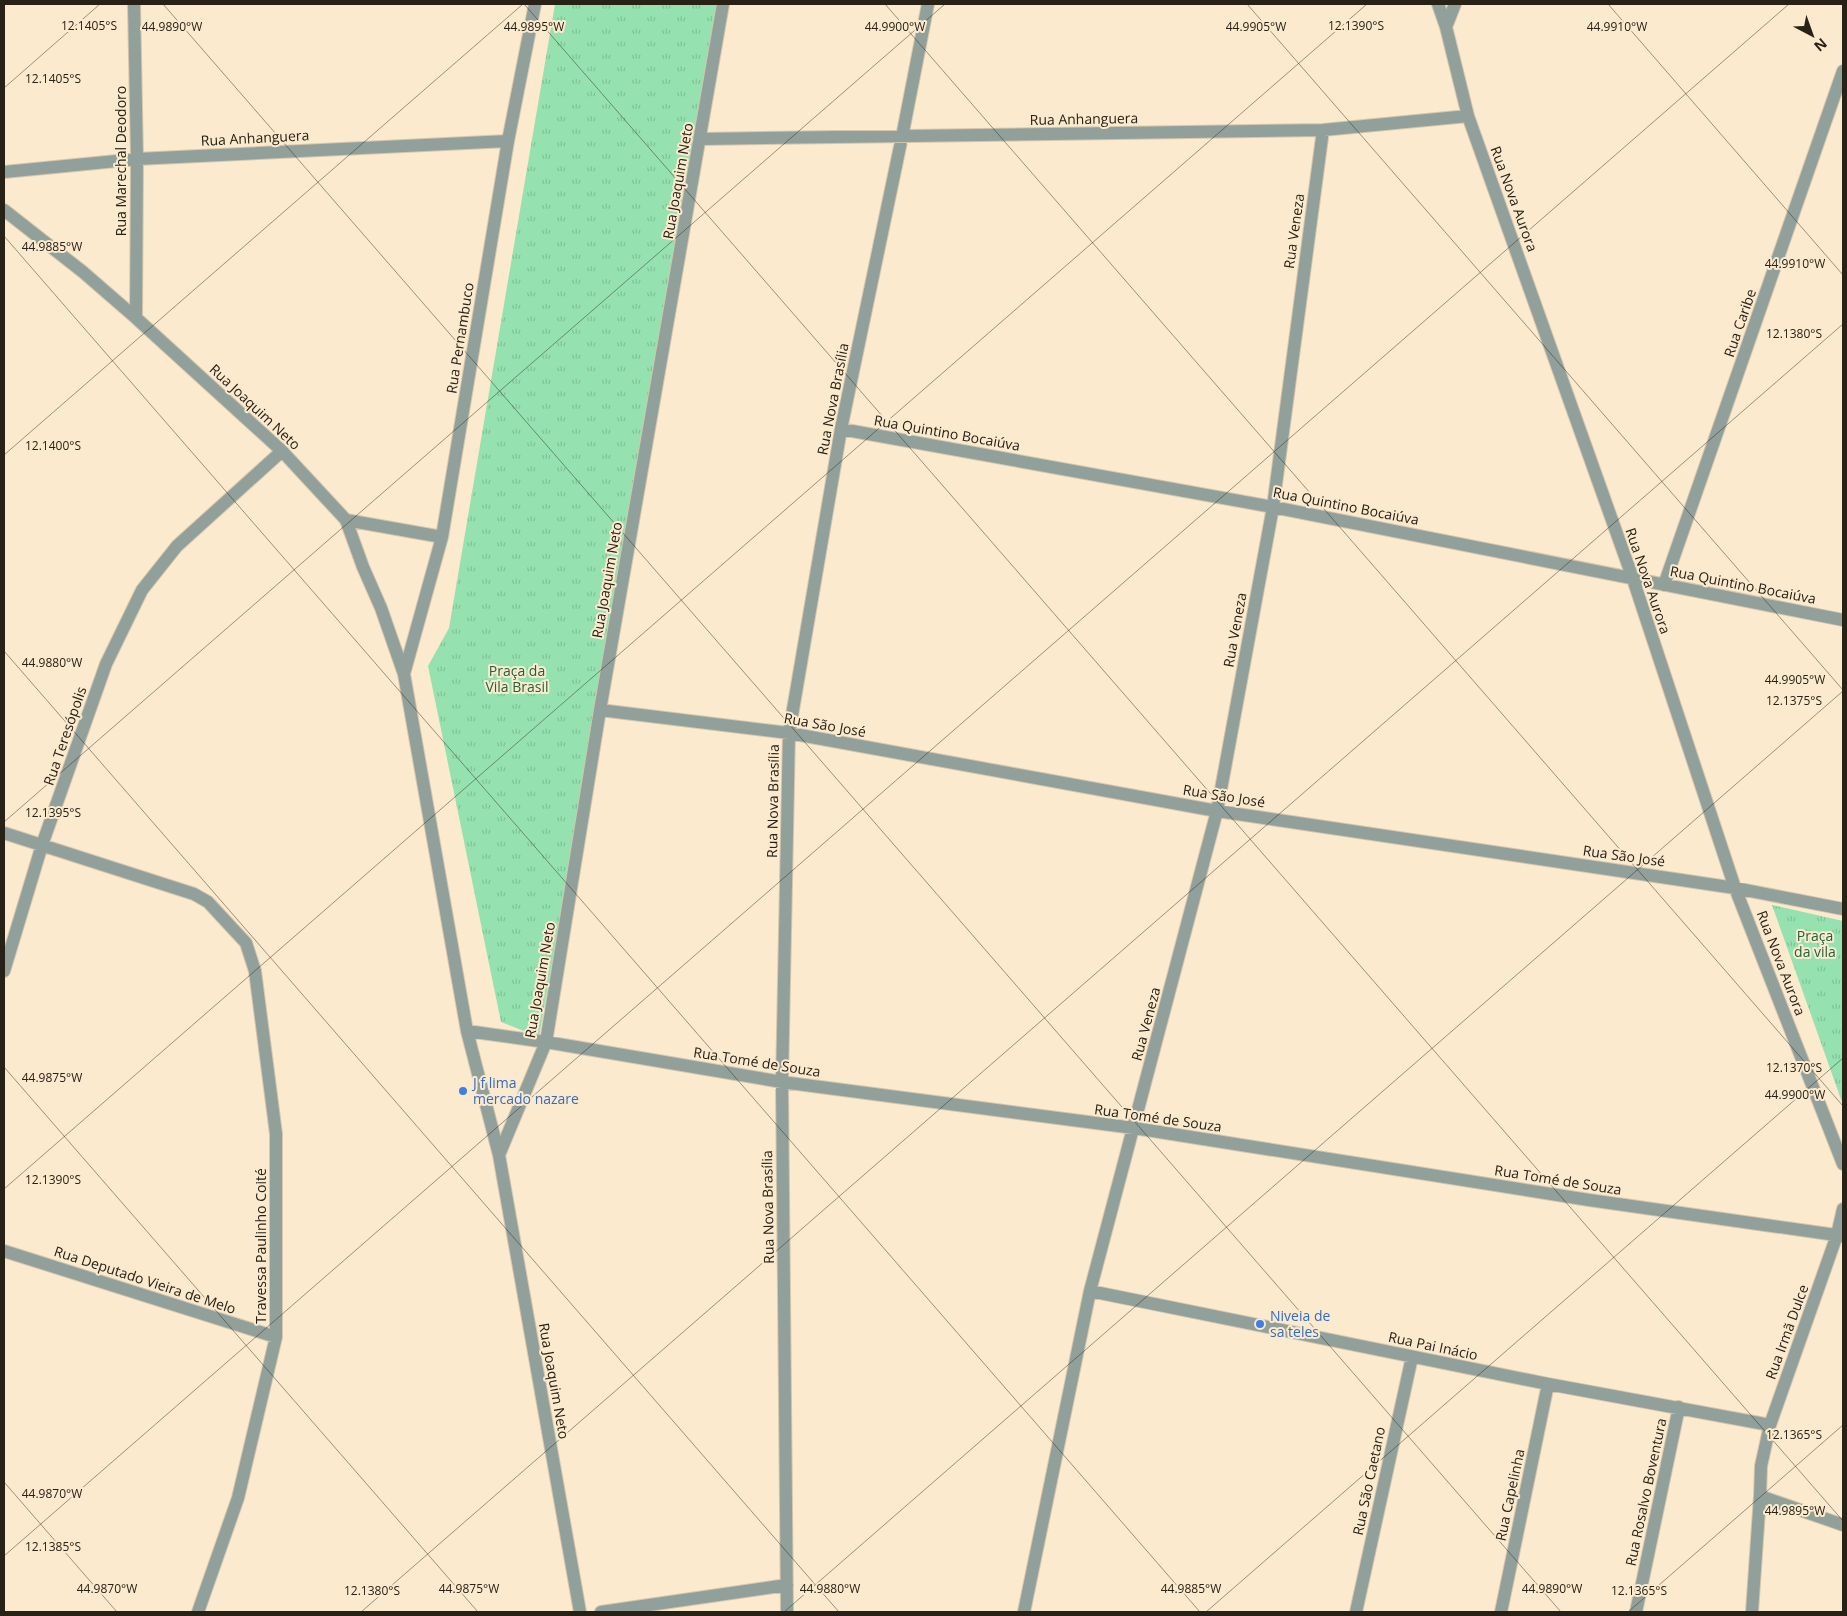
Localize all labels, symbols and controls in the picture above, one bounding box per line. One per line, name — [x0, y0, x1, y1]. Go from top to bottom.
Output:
north arrow — [1787, 10, 1837, 60]
text: 12.1405°S — [61, 17, 117, 34]
text: 12.1390°S — [1328, 17, 1384, 34]
text: 44.9890°W — [142, 18, 202, 35]
text: 44.9895°W — [504, 18, 564, 35]
text: 44.9900°W — [865, 18, 925, 35]
text: 44.9905°W — [1226, 18, 1286, 35]
text: 44.9910°W — [1587, 18, 1647, 35]
text: N — [1810, 34, 1831, 56]
text: 12.1405°S — [25, 70, 81, 87]
street label: Rua Marechal Deodoro — [111, 86, 130, 236]
street label: Rua Anhanguera — [1030, 108, 1138, 129]
street label: Rua Joaquim Neto — [658, 121, 697, 241]
street label: Rua Anhanguera — [200, 125, 310, 150]
street label: Rua Nova Aurora — [1487, 143, 1542, 254]
street label: Rua Veneza — [1279, 192, 1308, 270]
text: 44.9885°W — [22, 238, 82, 255]
text: 44.9910°W — [1765, 255, 1825, 272]
street label: Rua Pernambuco — [441, 281, 478, 395]
street label: Rua Caribe — [1719, 286, 1760, 359]
text: 12.1380°S — [1766, 325, 1822, 342]
street label: Rua Nova Brasília — [812, 341, 853, 456]
street label: Rua Joaquim Neto — [206, 360, 305, 454]
street label: Rua Quintino Bocaiúva — [872, 410, 1022, 455]
text: 12.1400°S — [25, 437, 81, 454]
street label: Rua Quintino Bocaiúva — [1272, 482, 1421, 529]
street label: Rua Joaquim Neto — [587, 520, 626, 640]
street label: Rua Nova Aurora — [1621, 525, 1676, 636]
street label: Rua Quintino Bocaiúva — [1669, 561, 1818, 608]
street label: Rua Veneza — [1219, 591, 1250, 669]
text: 44.9880°W — [22, 654, 82, 671]
park label: Praça da Vila Brasil — [485, 661, 549, 696]
text: 44.9905°W — [1765, 671, 1825, 688]
street label: Rua Teresópolis — [39, 683, 90, 788]
text: 12.1375°S — [1766, 692, 1822, 709]
street label: Rua São José — [783, 708, 868, 741]
street label: Rua Nova Brasília — [762, 744, 783, 858]
street label: Rua São José — [1182, 780, 1267, 811]
text: 12.1395°S — [25, 804, 81, 821]
street label: Rua São José — [1582, 840, 1667, 871]
street label: Rua Nova Aurora — [1753, 908, 1810, 1018]
street label: Rua Joaquim Neto — [520, 920, 559, 1040]
park label: Praça da vila — [1794, 926, 1836, 961]
street label: Rua Veneza — [1127, 985, 1164, 1063]
street label: Rua Tomé de Souza — [692, 1042, 822, 1081]
text: 12.1370°S — [1766, 1059, 1822, 1076]
text: 44.9875°W — [22, 1069, 82, 1086]
place label: J f lima mercado nazare — [471, 1073, 579, 1108]
marker: J f lima mercado nazare — [457, 1085, 469, 1097]
text: 44.9900°W — [1765, 1086, 1825, 1103]
street label: Rua Tomé de Souza — [1093, 1099, 1223, 1136]
street label: Rua Nova Brasília — [757, 1150, 778, 1264]
street label: Rua Tomé de Souza — [1493, 1160, 1623, 1199]
street label: Travessa Paulinho Coité — [251, 1168, 270, 1324]
text: 12.1390°S — [25, 1171, 81, 1188]
street label: Rua Deputado Vieira de Melo — [52, 1241, 238, 1318]
street label: Rua Irmã Dulce — [1761, 1282, 1813, 1382]
place label: Niveia de sa teles — [1270, 1306, 1330, 1341]
marker: Niveia de sa teles — [1254, 1318, 1266, 1330]
street label: Rua Joaquim Neto — [535, 1321, 574, 1441]
street label: Rua Pai Inácio — [1387, 1327, 1480, 1364]
street label: Rua Rosalvo Boventura — [1621, 1416, 1670, 1568]
street label: Rua São Caetano — [1348, 1425, 1389, 1537]
text: 12.1365°S — [1766, 1426, 1822, 1443]
street label: Rua Capelinha — [1490, 1447, 1529, 1543]
text: 44.9870°W — [22, 1485, 82, 1502]
text: 44.9895°W — [1765, 1502, 1825, 1519]
text: 12.1385°S — [25, 1538, 81, 1555]
text: 44.9870°W — [77, 1580, 137, 1597]
text: 44.9875°W — [439, 1580, 499, 1597]
text: 44.9880°W — [800, 1580, 860, 1597]
text: 44.9885°W — [1161, 1580, 1221, 1597]
text: 44.9890°W — [1522, 1580, 1582, 1597]
text: 12.1380°S — [344, 1582, 400, 1599]
text: 12.1365°S — [1611, 1582, 1667, 1599]

